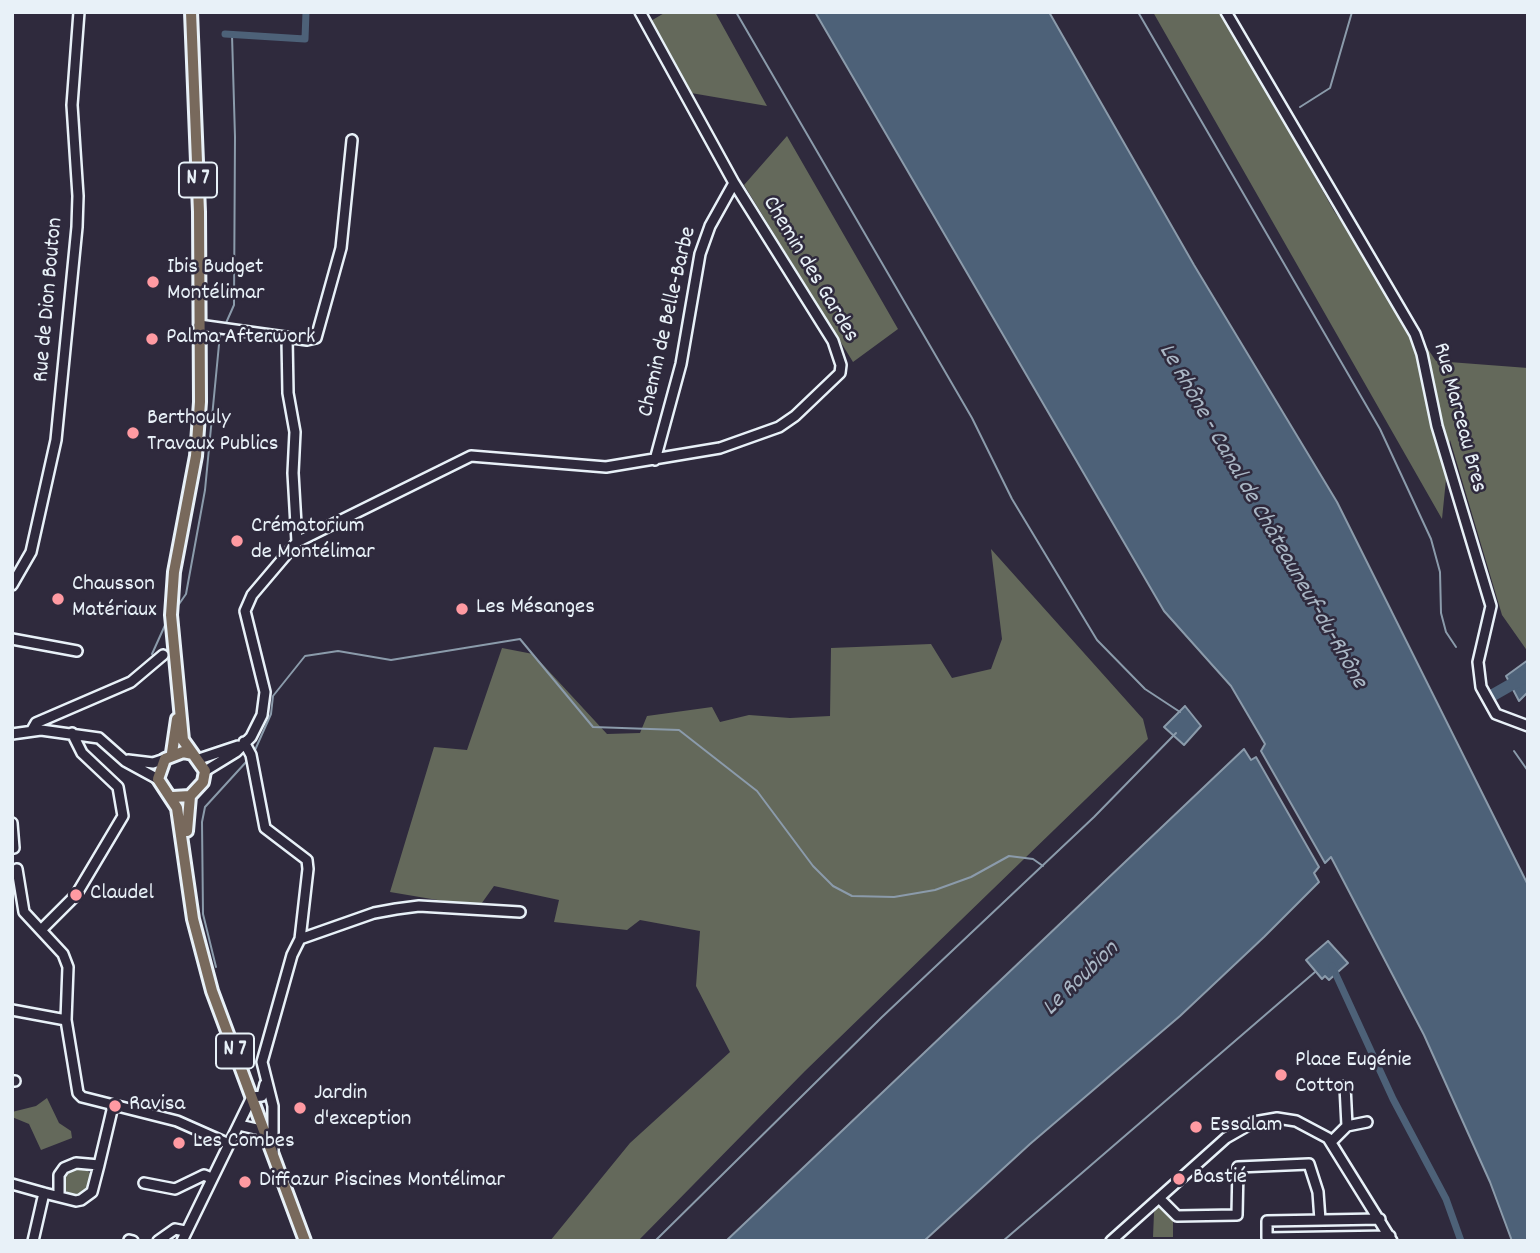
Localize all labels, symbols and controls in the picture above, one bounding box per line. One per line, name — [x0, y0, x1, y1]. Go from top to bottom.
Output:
road number: N 7 — [179, 162, 217, 198]
street label: Chemin des Gardes — [755, 192, 863, 348]
street label: Rue de Dion Bouton — [29, 216, 71, 384]
street label: Chemin de Belle-Barbe — [634, 224, 704, 420]
place label: Ibis Budget Montélimar — [167, 255, 265, 309]
marker: Ibis Budget Montélimar — [145, 274, 161, 290]
place label: Palma Afterwork — [166, 325, 315, 353]
marker: Palma Afterwork — [144, 331, 160, 347]
water label: Le Rhône - Canal de Châteauneuf-du-Rhône — [1150, 339, 1372, 695]
street label: Rue Marceau Bres — [1425, 340, 1491, 496]
place label: Berthouly Travaux Publics — [147, 406, 279, 460]
marker: Berthouly Travaux Publics — [125, 425, 141, 441]
place label: Crématorium de Montélimar — [251, 514, 375, 568]
marker: Crématorium de Montélimar — [229, 533, 245, 549]
place label: Chausson Matériaux — [72, 572, 157, 626]
marker: Chausson Matériaux — [50, 591, 66, 607]
place label: Les Mésanges — [476, 595, 595, 623]
marker: Les Mésanges — [454, 601, 470, 617]
place label: Claudel — [90, 881, 154, 909]
marker: Claudel — [68, 887, 84, 903]
water label: Le Roubion — [1038, 937, 1126, 1023]
road number: N 7 — [216, 1034, 254, 1068]
place label: Place Eugénie Cotton — [1295, 1048, 1412, 1102]
marker: Place Eugénie Cotton — [1273, 1067, 1289, 1083]
place label: Jardin d'exception — [314, 1081, 411, 1135]
place label: Ravisa — [129, 1092, 185, 1120]
marker: Ravisa — [107, 1098, 123, 1114]
marker: Jardin d'exception — [292, 1100, 308, 1116]
place label: Essalam — [1210, 1113, 1283, 1141]
marker: Essalam — [1188, 1119, 1204, 1135]
place label: Les Combes — [193, 1129, 295, 1157]
marker: Les Combes — [171, 1135, 187, 1151]
place label: Bastié — [1193, 1165, 1247, 1193]
place label: Diffazur Piscines Montélimar — [259, 1168, 505, 1196]
marker: Bastié — [1171, 1171, 1187, 1187]
marker: Diffazur Piscines Montélimar — [237, 1174, 253, 1190]

